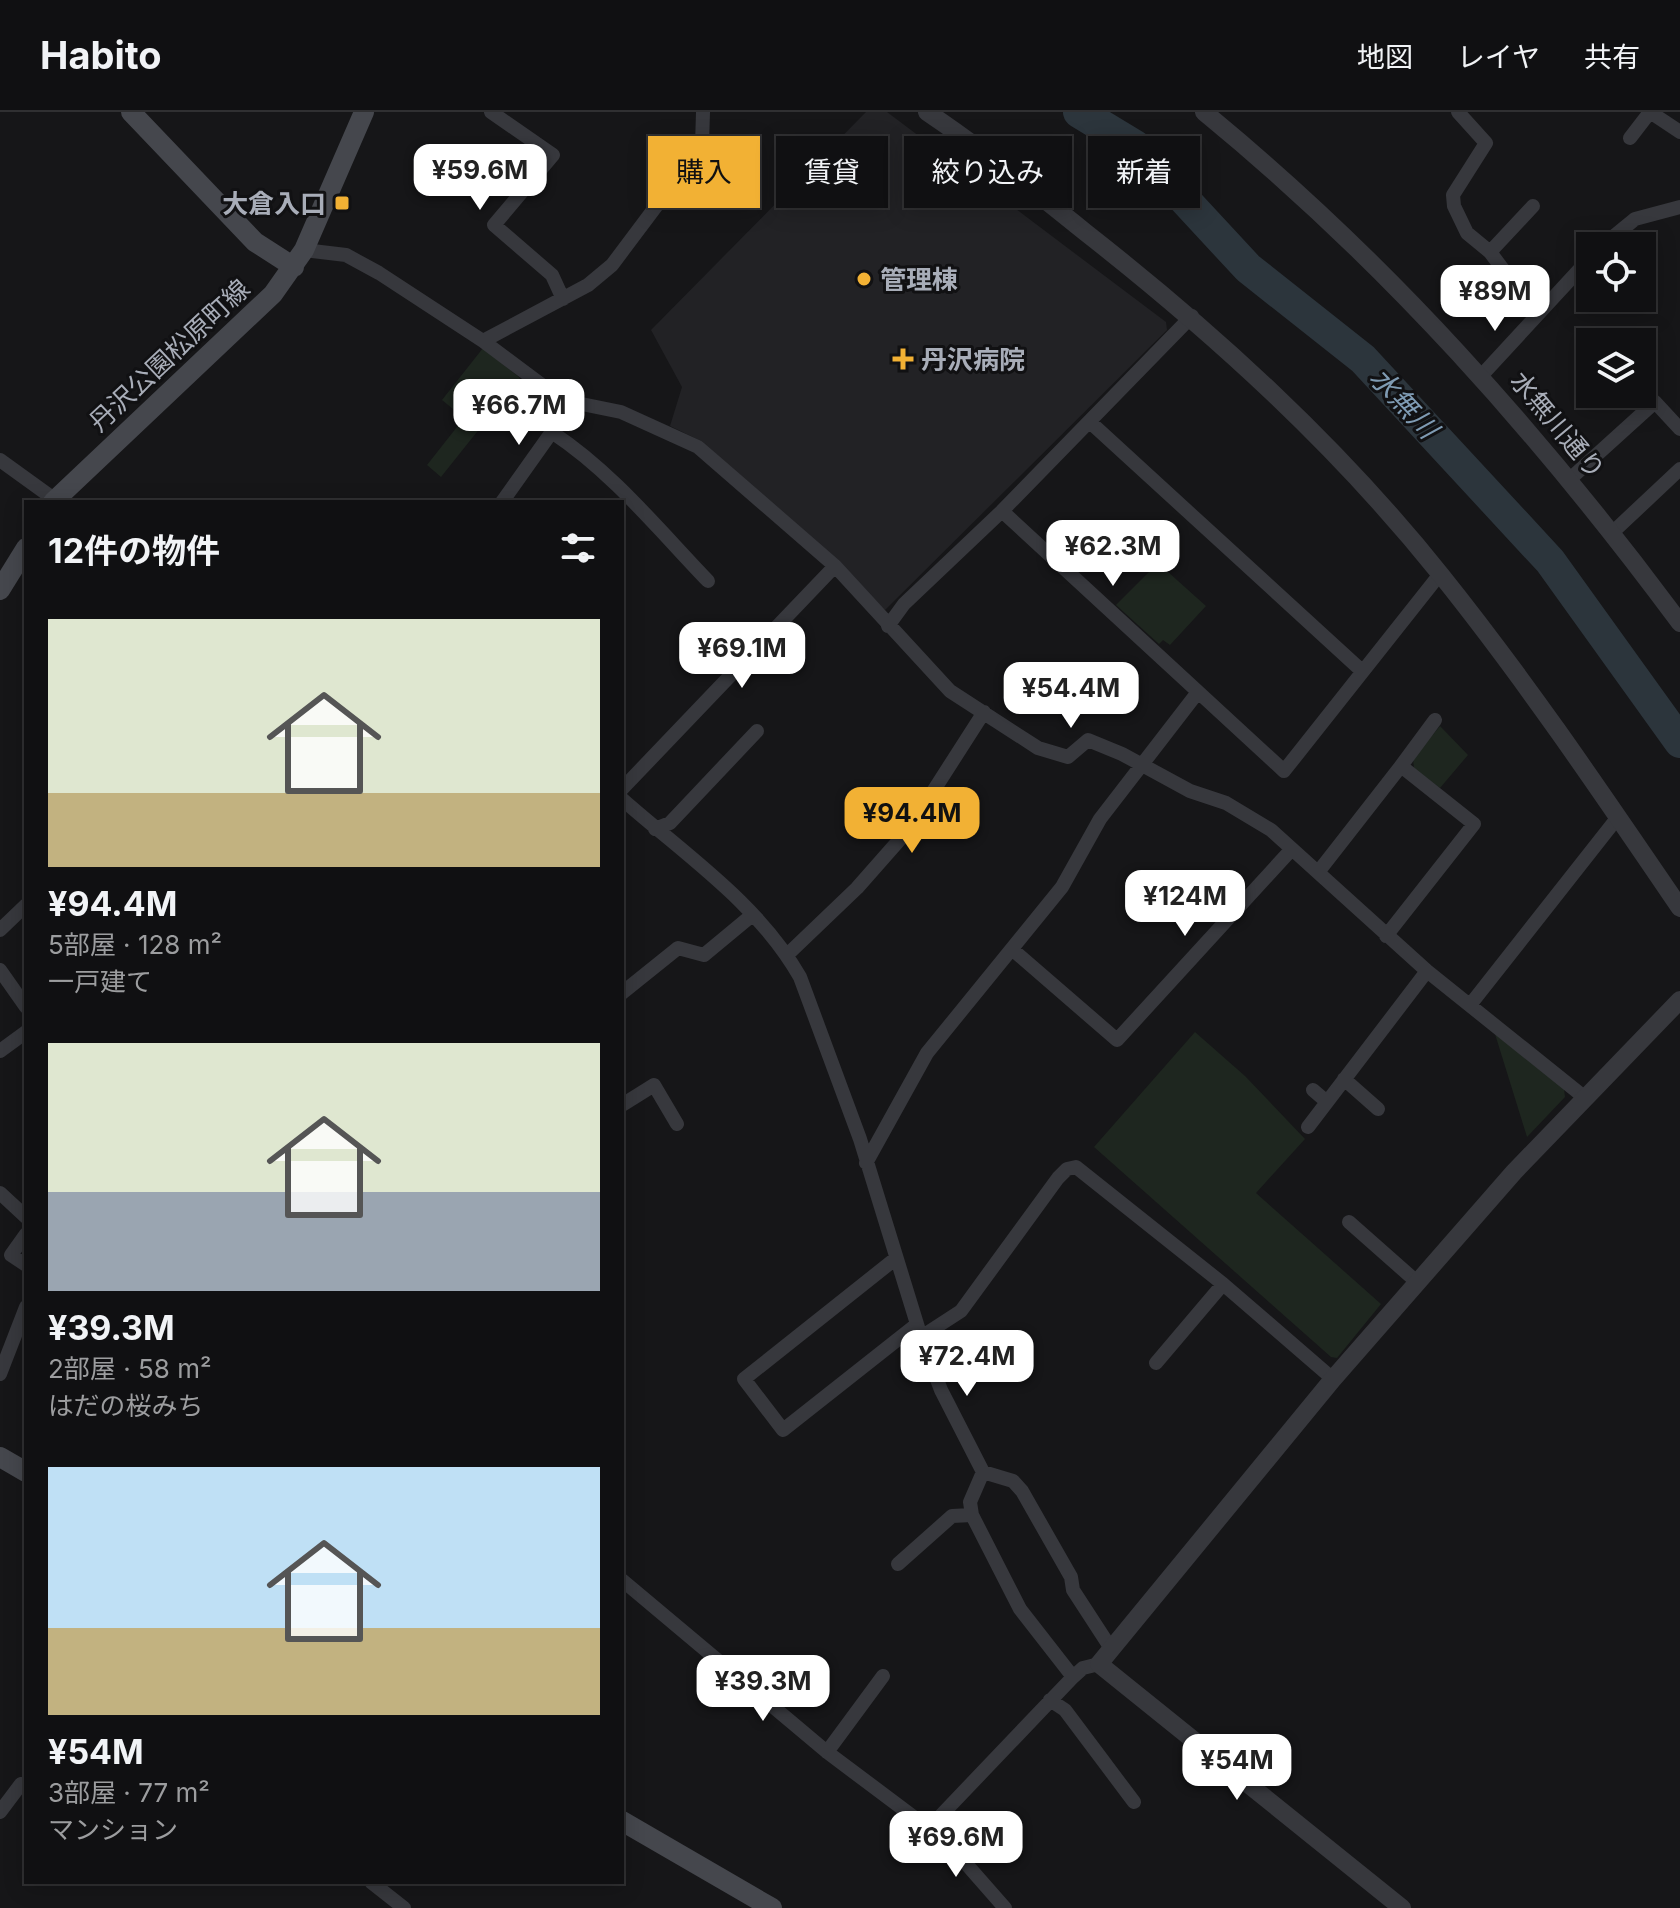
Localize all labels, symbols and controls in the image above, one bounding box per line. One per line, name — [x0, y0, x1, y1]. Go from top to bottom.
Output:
text: Habito — [40, 32, 162, 78]
text: 地図 — [1357, 40, 1413, 74]
text: レイヤ — [1457, 40, 1540, 74]
text: 共有 — [1584, 40, 1640, 74]
chip: 購入 — [648, 136, 760, 208]
chip: 賃貸 — [776, 136, 888, 208]
chip: 絞り込み — [904, 136, 1072, 208]
chip: 新着 — [1088, 136, 1200, 208]
pin: ¥59.6M — [415, 144, 545, 212]
text: ¥59.6M — [432, 154, 528, 185]
place label: 大倉入口 — [222, 188, 326, 219]
marker: 大倉入口 — [333, 194, 351, 212]
map controls — [1576, 232, 1656, 408]
button: locate — [1576, 232, 1656, 312]
place label: 管理棟 — [880, 264, 958, 295]
pin: ¥89M — [1448, 265, 1542, 333]
marker: 管理棟 — [855, 270, 873, 288]
street label: 丹沢公園松原町線 — [82, 273, 256, 437]
text: ¥89M — [1459, 275, 1531, 306]
button: layers — [1576, 328, 1656, 408]
place label: 丹沢病院 — [921, 344, 1025, 375]
marker: 丹沢病院 — [892, 348, 914, 370]
water label: 水無川 — [1363, 361, 1447, 447]
street label: 水無川通り — [1504, 365, 1612, 485]
pin: ¥66.7M — [454, 379, 584, 447]
text: ¥66.7M — [471, 389, 567, 420]
pin: ¥62.3M — [1048, 520, 1178, 588]
icon: filters — [556, 526, 600, 570]
text: 12件の物件 — [48, 530, 220, 571]
text: ¥62.3M — [1064, 530, 1162, 561]
pin: ¥69.1M — [677, 622, 807, 690]
text: ¥69.1M — [697, 632, 787, 663]
pin: ¥54.4M — [1006, 662, 1136, 730]
icon: home — [252, 671, 396, 815]
text: ¥54.4M — [1022, 672, 1120, 703]
pin: ¥94.4M — [847, 787, 977, 855]
text: ¥94.4M — [863, 797, 961, 828]
pin: ¥124M — [1129, 870, 1241, 938]
text: ¥124M — [1143, 880, 1227, 911]
text: ¥94.4M — [48, 883, 177, 924]
text: 5部屋 · 128 m² — [48, 929, 222, 960]
text: 一戸建て — [48, 966, 152, 997]
icon: home — [252, 1095, 396, 1239]
text: ¥39.3M — [48, 1307, 175, 1348]
pin: ¥72.4M — [902, 1330, 1032, 1398]
text: ¥72.4M — [919, 1340, 1015, 1371]
text: 2部屋 · 58 m² — [48, 1353, 211, 1384]
text: はだの桜みち — [48, 1390, 203, 1421]
icon: home — [252, 1519, 396, 1663]
pin: ¥39.3M — [698, 1655, 828, 1723]
text: ¥39.3M — [715, 1665, 811, 1696]
text: ¥54M — [48, 1731, 144, 1772]
pin: ¥54M — [1190, 1734, 1284, 1802]
text: ¥54M — [1200, 1744, 1274, 1775]
text: 3部屋 · 77 m² — [48, 1777, 210, 1808]
pin: ¥69.6M — [891, 1811, 1021, 1879]
text: マンション — [48, 1814, 178, 1845]
text: ¥69.6M — [908, 1821, 1004, 1852]

